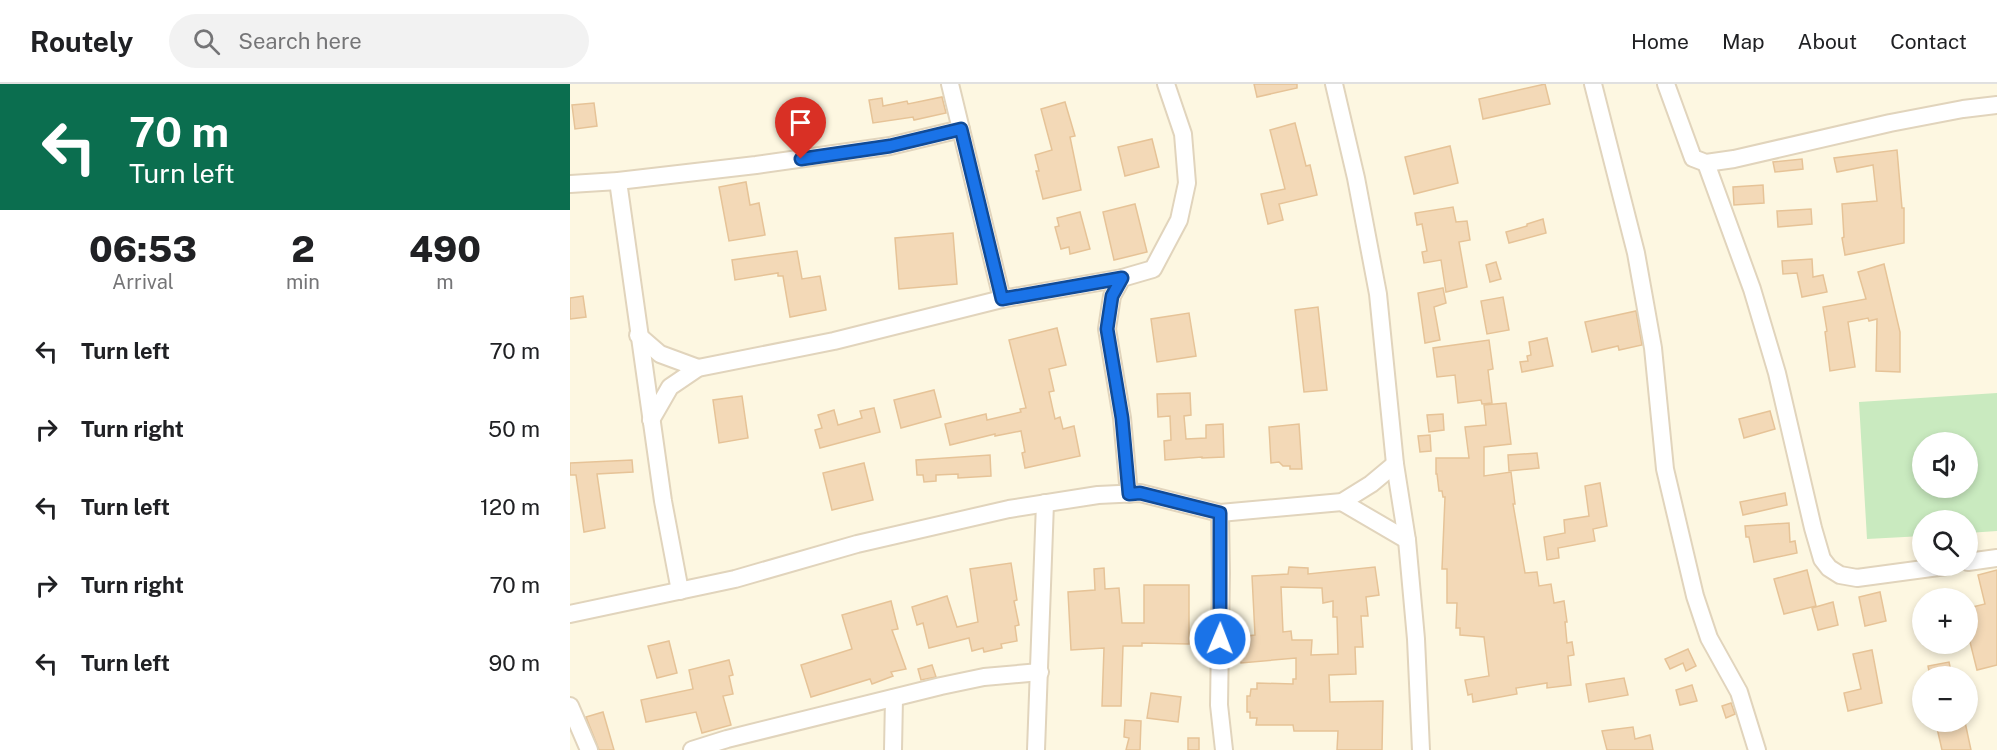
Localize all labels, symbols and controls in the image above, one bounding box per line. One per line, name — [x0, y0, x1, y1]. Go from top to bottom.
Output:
search box — [169, 14, 589, 68]
text: Routely — [30, 25, 133, 58]
icon: search — [190, 25, 223, 58]
text: Search here — [238, 28, 362, 54]
text: Home — [1631, 29, 1689, 54]
text: Map — [1722, 29, 1765, 54]
text: About — [1798, 29, 1857, 54]
text: Contact — [1890, 29, 1967, 54]
pin — [775, 97, 826, 159]
icon: arrive — [784, 106, 817, 139]
text: 70 m — [129, 107, 229, 156]
icon: left — [30, 108, 108, 186]
text: Turn left — [129, 157, 235, 189]
text: 06:53 — [89, 228, 197, 270]
text: 2 — [291, 228, 315, 270]
text: 490 — [409, 228, 481, 270]
text: Arrival — [112, 270, 174, 294]
text: min — [286, 270, 320, 294]
text: m — [436, 270, 454, 294]
icon: left — [30, 335, 63, 368]
text: Turn left — [81, 338, 170, 364]
text: 70 m — [489, 338, 540, 364]
icon: right — [30, 413, 63, 446]
text: Turn right — [81, 416, 184, 442]
text: 50 m — [488, 416, 540, 442]
map controls — [1912, 432, 1978, 732]
button: sound — [1912, 432, 1978, 498]
icon: left — [30, 491, 63, 524]
text: Turn left — [81, 494, 170, 520]
text: 120 m — [480, 494, 540, 520]
button: search — [1912, 510, 1978, 576]
icon: right — [30, 569, 63, 602]
text: Turn right — [81, 572, 184, 598]
text: 70 m — [489, 572, 540, 598]
button: + — [1912, 588, 1978, 654]
position arrow — [1188, 607, 1252, 671]
icon: left — [30, 647, 63, 680]
text: Turn left — [81, 650, 170, 676]
text: 90 m — [489, 650, 540, 676]
button: − — [1912, 666, 1978, 732]

